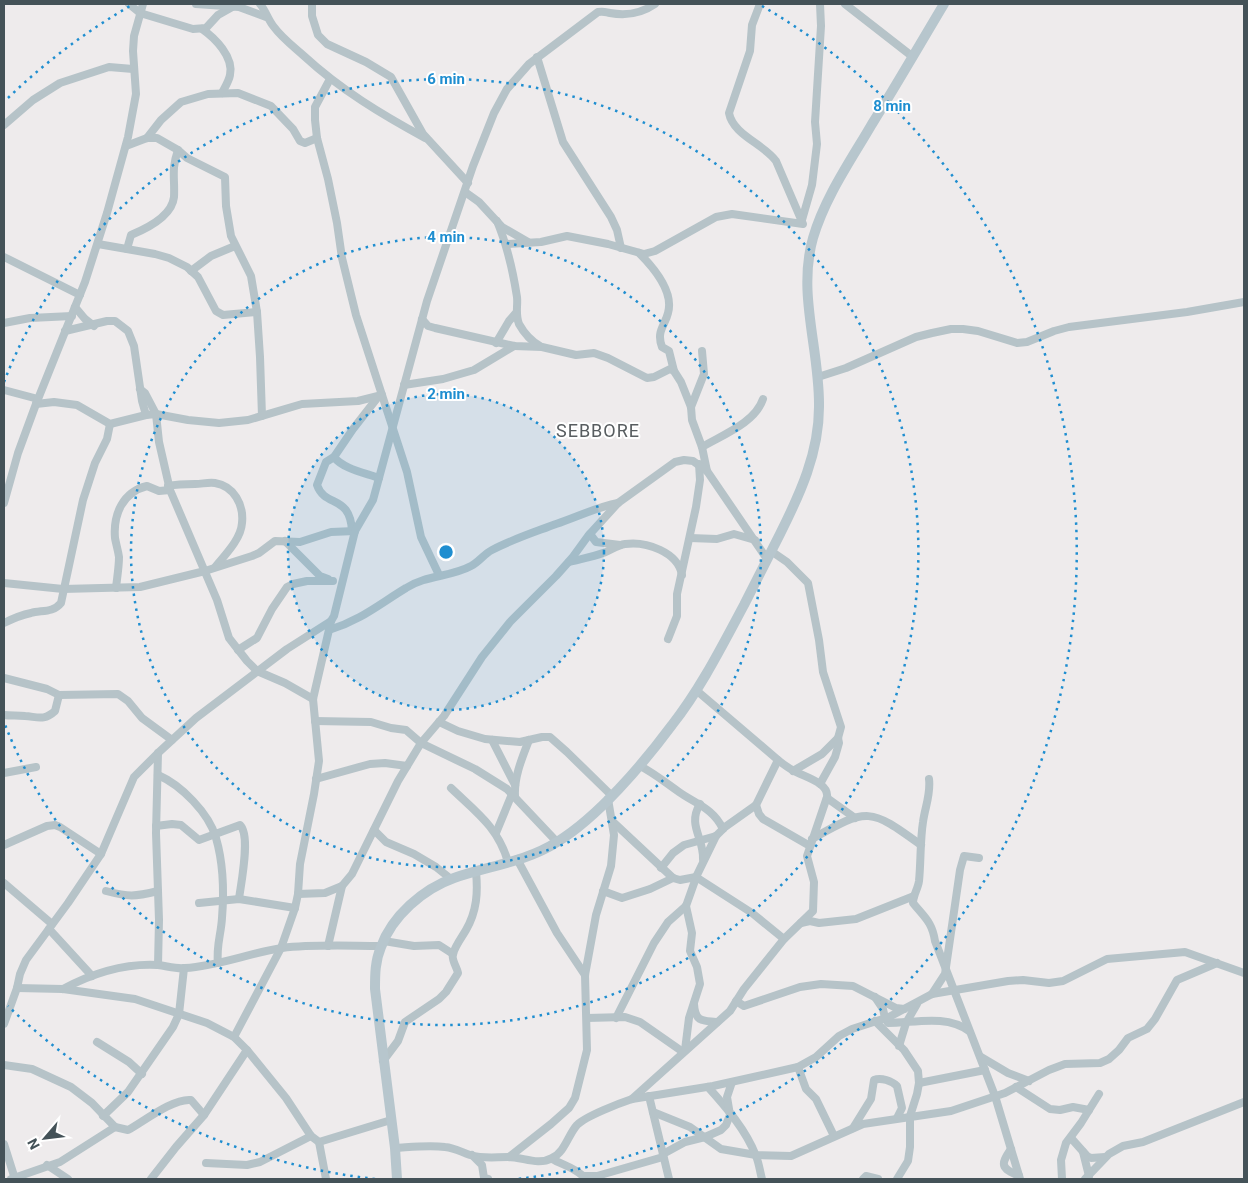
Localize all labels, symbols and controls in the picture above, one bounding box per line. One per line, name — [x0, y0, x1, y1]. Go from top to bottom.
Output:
text: 6 min — [427, 70, 465, 88]
text: 8 min — [873, 97, 911, 115]
text: 4 min — [427, 228, 465, 246]
text: 2 min — [427, 385, 465, 403]
district label: SEBBORE — [556, 420, 640, 441]
centre of rings — [437, 543, 455, 561]
north arrow — [20, 1113, 70, 1163]
text: N — [24, 1136, 43, 1152]

